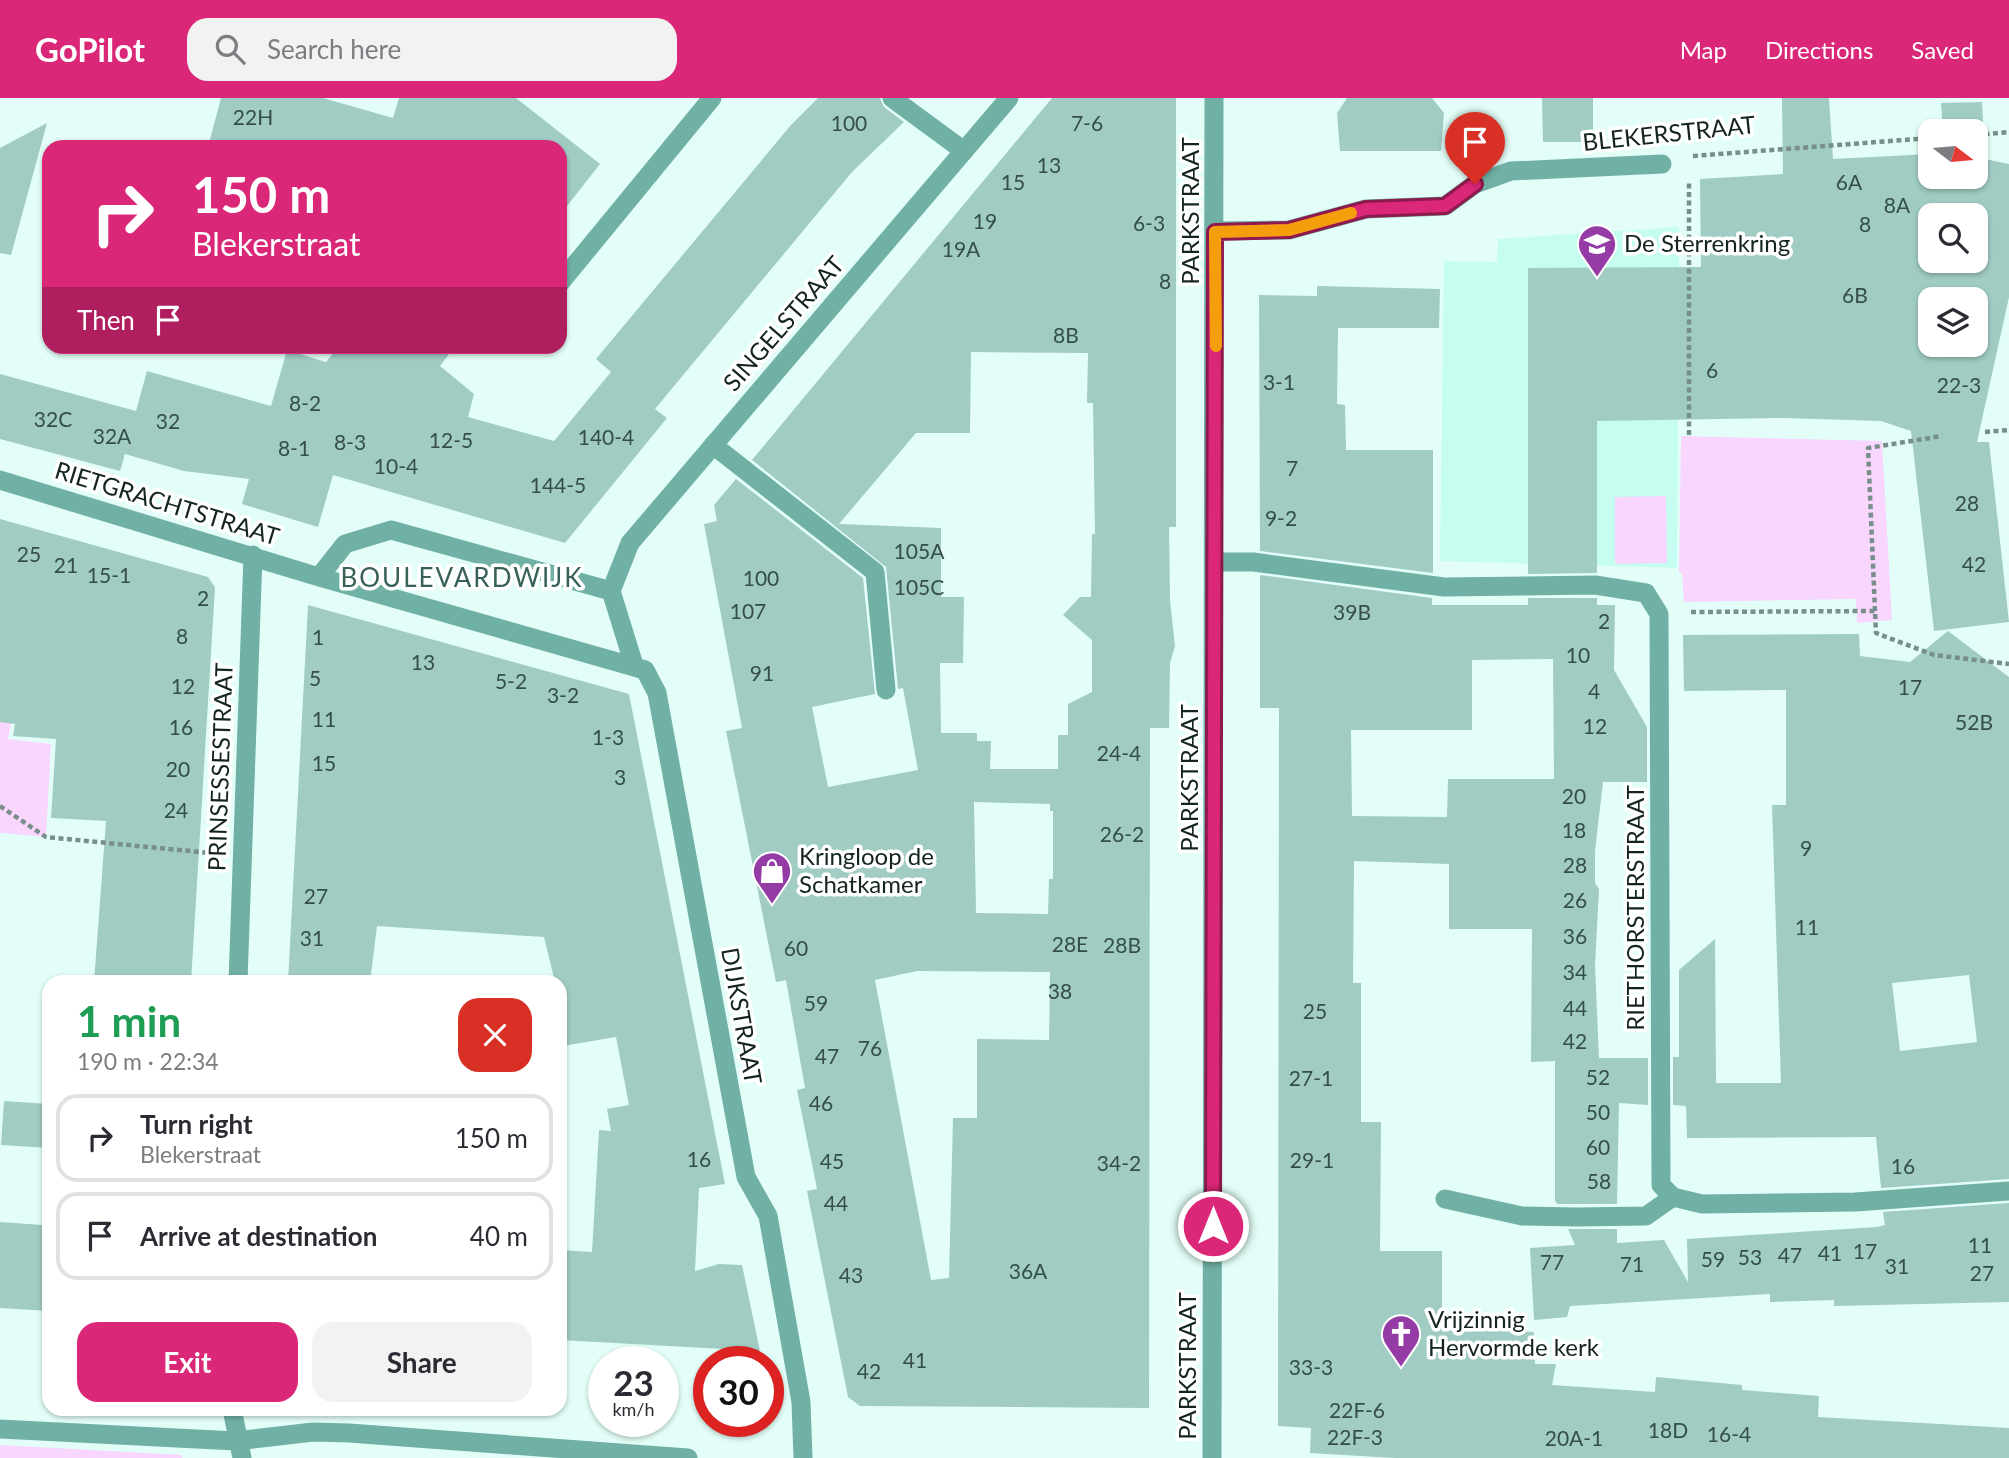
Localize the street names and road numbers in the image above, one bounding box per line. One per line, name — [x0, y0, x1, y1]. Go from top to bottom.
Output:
street label: BLEKERSTRAAT — [1581, 109, 1757, 156]
street label: PARKSTRAAT — [1175, 137, 1204, 285]
street label: SINGELSTRAAT — [716, 250, 849, 396]
street label: RIETGRACHTSTRAAT — [52, 455, 283, 551]
street label: PRINSESSESTRAAT — [201, 662, 238, 872]
street label: PARKSTRAAT — [1174, 704, 1203, 852]
street label: RIETHORSTERSTRAAT — [1620, 785, 1649, 1031]
street label: DIJKSTRAAT — [716, 945, 769, 1086]
street label: PARKSTRAAT — [1172, 1292, 1201, 1440]

